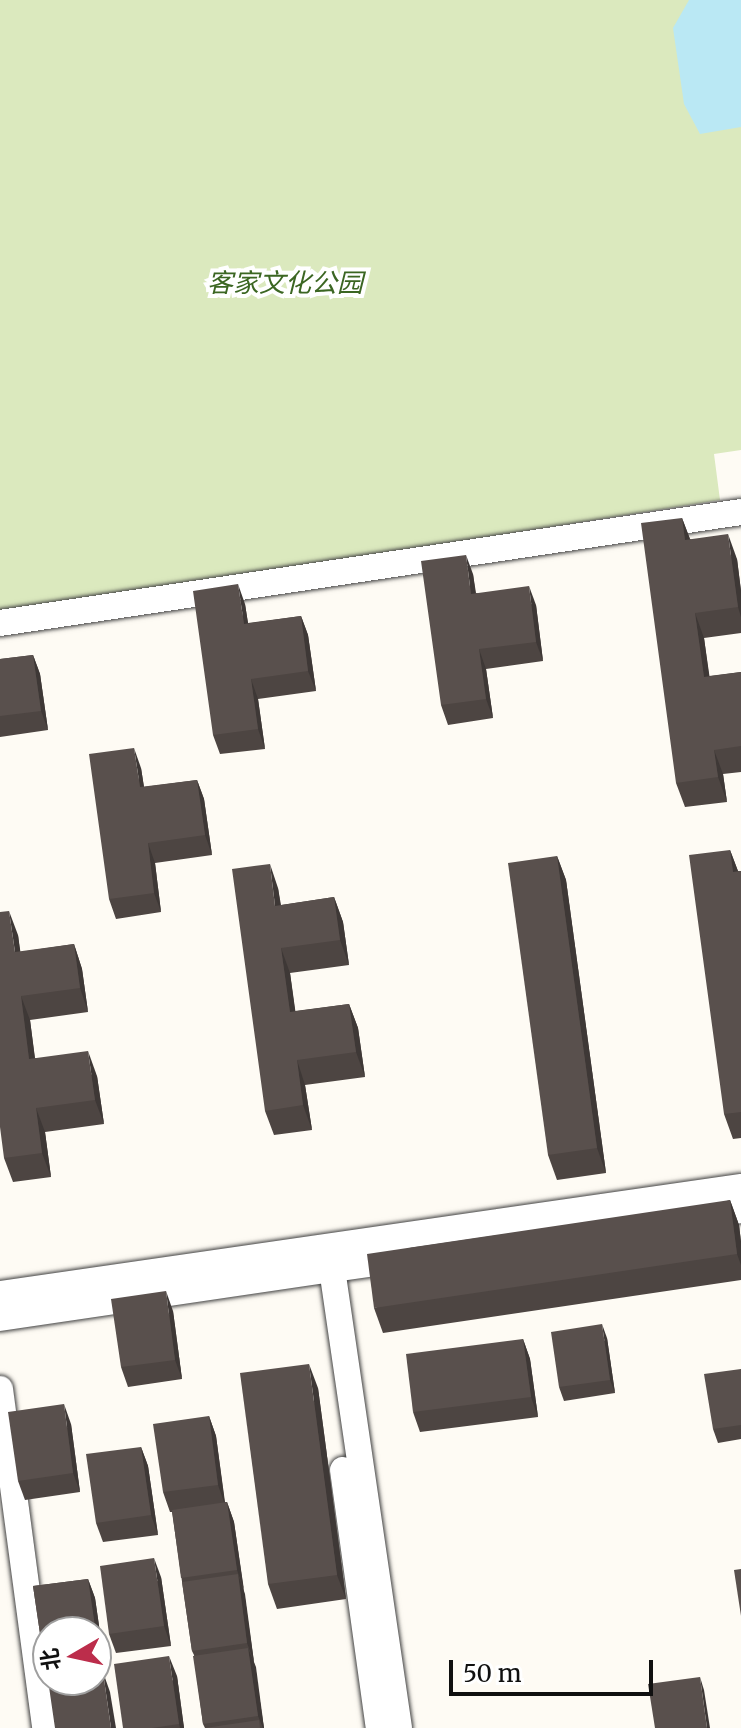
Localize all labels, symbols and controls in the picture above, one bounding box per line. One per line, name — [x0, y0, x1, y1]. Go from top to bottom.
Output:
park label: 客家文化公园 — [207, 267, 363, 299]
north arrow — [32, 1616, 112, 1696]
scale bar — [453, 1644, 657, 1694]
text: 北 — [35, 1646, 66, 1673]
text: 50 m — [463, 1658, 522, 1689]

